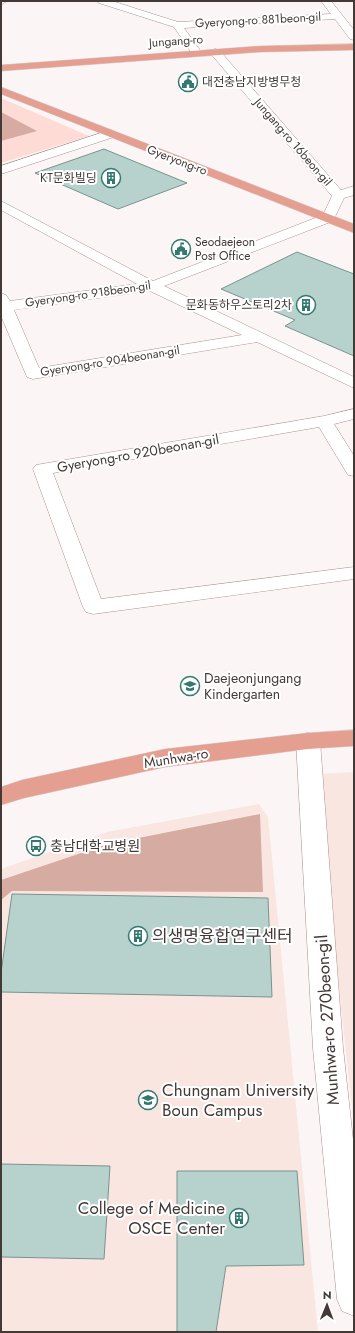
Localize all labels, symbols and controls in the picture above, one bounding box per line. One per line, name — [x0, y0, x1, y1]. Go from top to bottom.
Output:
street label: Gyeryong-ro 881beon-gil — [194, 8, 322, 32]
street label: Jungang-ro — [146, 30, 204, 52]
public building icon: 대전충남지방병무청 — [177, 71, 199, 93]
place label: 대전충남지방병무청 — [202, 73, 301, 91]
street label: Jungang-ro 16beon-gil — [248, 93, 336, 190]
street label: Gyeryong-ro — [144, 140, 210, 180]
building icon: KT문화빌딩 — [100, 167, 122, 189]
place label: KT문화빌딩 — [40, 169, 97, 187]
place label: Seodaejeon Post Office — [195, 233, 255, 265]
public building icon: Seodaejeon Post Office — [170, 238, 192, 260]
street label: Gyeryong-ro 918beon-gil — [24, 276, 152, 312]
building icon: 문화동하우스토리2차 — [295, 294, 317, 316]
place label: 문화동하우스토리2차 — [186, 296, 292, 314]
street label: Gyeryong-ro 904beonan-gil — [39, 341, 181, 381]
street label: Gyeryong-ro 920beonan-gil — [55, 429, 221, 477]
place label: Daejeonjungang Kindergarten — [204, 668, 301, 704]
school or university icon: Daejeonjungang Kindergarten — [179, 675, 201, 697]
street label: Munhwa-ro — [142, 743, 210, 773]
bus stop icon: 충남대학교병원 — [25, 835, 47, 857]
place label: 충남대학교병원 — [50, 836, 140, 856]
place label: 의생명융합연구센터 — [152, 924, 293, 948]
building icon: 의생명융합연구센터 — [127, 925, 149, 947]
street label: Munhwa-ro 270beon-gil — [309, 934, 345, 1106]
place label: Chungnam University Boun Campus — [162, 1078, 315, 1122]
school or university icon: Chungnam University Boun Campus — [137, 1089, 159, 1111]
place label: College of Medicine OSCE Center — [78, 1196, 225, 1240]
building icon: College of Medicine OSCE Center — [228, 1207, 250, 1229]
north arrow — [307, 1285, 347, 1325]
text: N — [323, 1287, 332, 1303]

